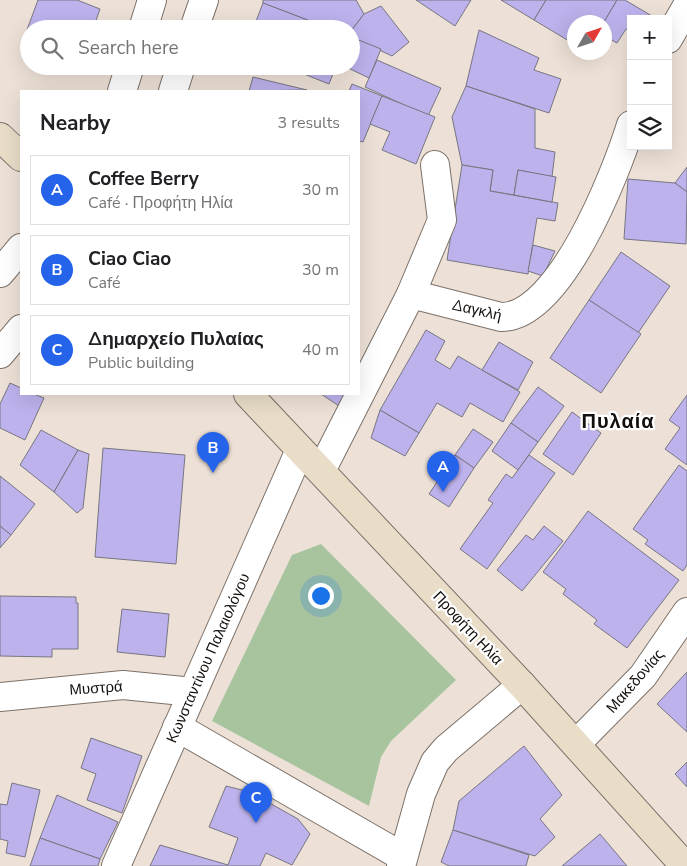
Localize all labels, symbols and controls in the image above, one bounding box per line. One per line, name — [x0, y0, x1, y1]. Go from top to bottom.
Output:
north arrow — [567, 15, 612, 60]
map controls — [627, 15, 672, 150]
button: + — [627, 15, 672, 60]
search box — [20, 20, 360, 75]
icon: search — [38, 34, 66, 62]
text: Search here — [78, 35, 179, 61]
button: − — [627, 60, 672, 105]
button: layers — [627, 105, 672, 150]
text: Nearby — [40, 109, 110, 137]
text: 3 results — [278, 112, 340, 134]
text: Coffee Berry — [88, 166, 199, 192]
text: A — [51, 179, 63, 201]
text: 30 m — [302, 179, 339, 201]
text: Café · Προφήτη Ηλία — [88, 192, 233, 214]
text: Ciao Ciao — [88, 246, 171, 272]
text: B — [51, 259, 63, 281]
text: 30 m — [302, 259, 339, 281]
text: Café — [88, 272, 121, 294]
street label: Δαγκλή — [450, 295, 504, 325]
text: Δημαρχείο Πυλαίας — [88, 326, 264, 352]
text: C — [52, 339, 62, 361]
text: 40 m — [302, 339, 339, 361]
text: Public building — [88, 352, 194, 374]
district label: Πυλαία — [581, 408, 655, 435]
pin: B — [197, 432, 229, 473]
pin: A — [427, 451, 459, 492]
street label: Κωνσταντίνου Παλαιολόγου — [161, 570, 255, 746]
your location — [308, 583, 334, 609]
street label: Προφήτη Ηλία — [429, 587, 508, 670]
street label: Μακεδονίας — [602, 645, 668, 717]
street label: Μυστρά — [69, 676, 123, 700]
pin: C — [240, 782, 272, 823]

